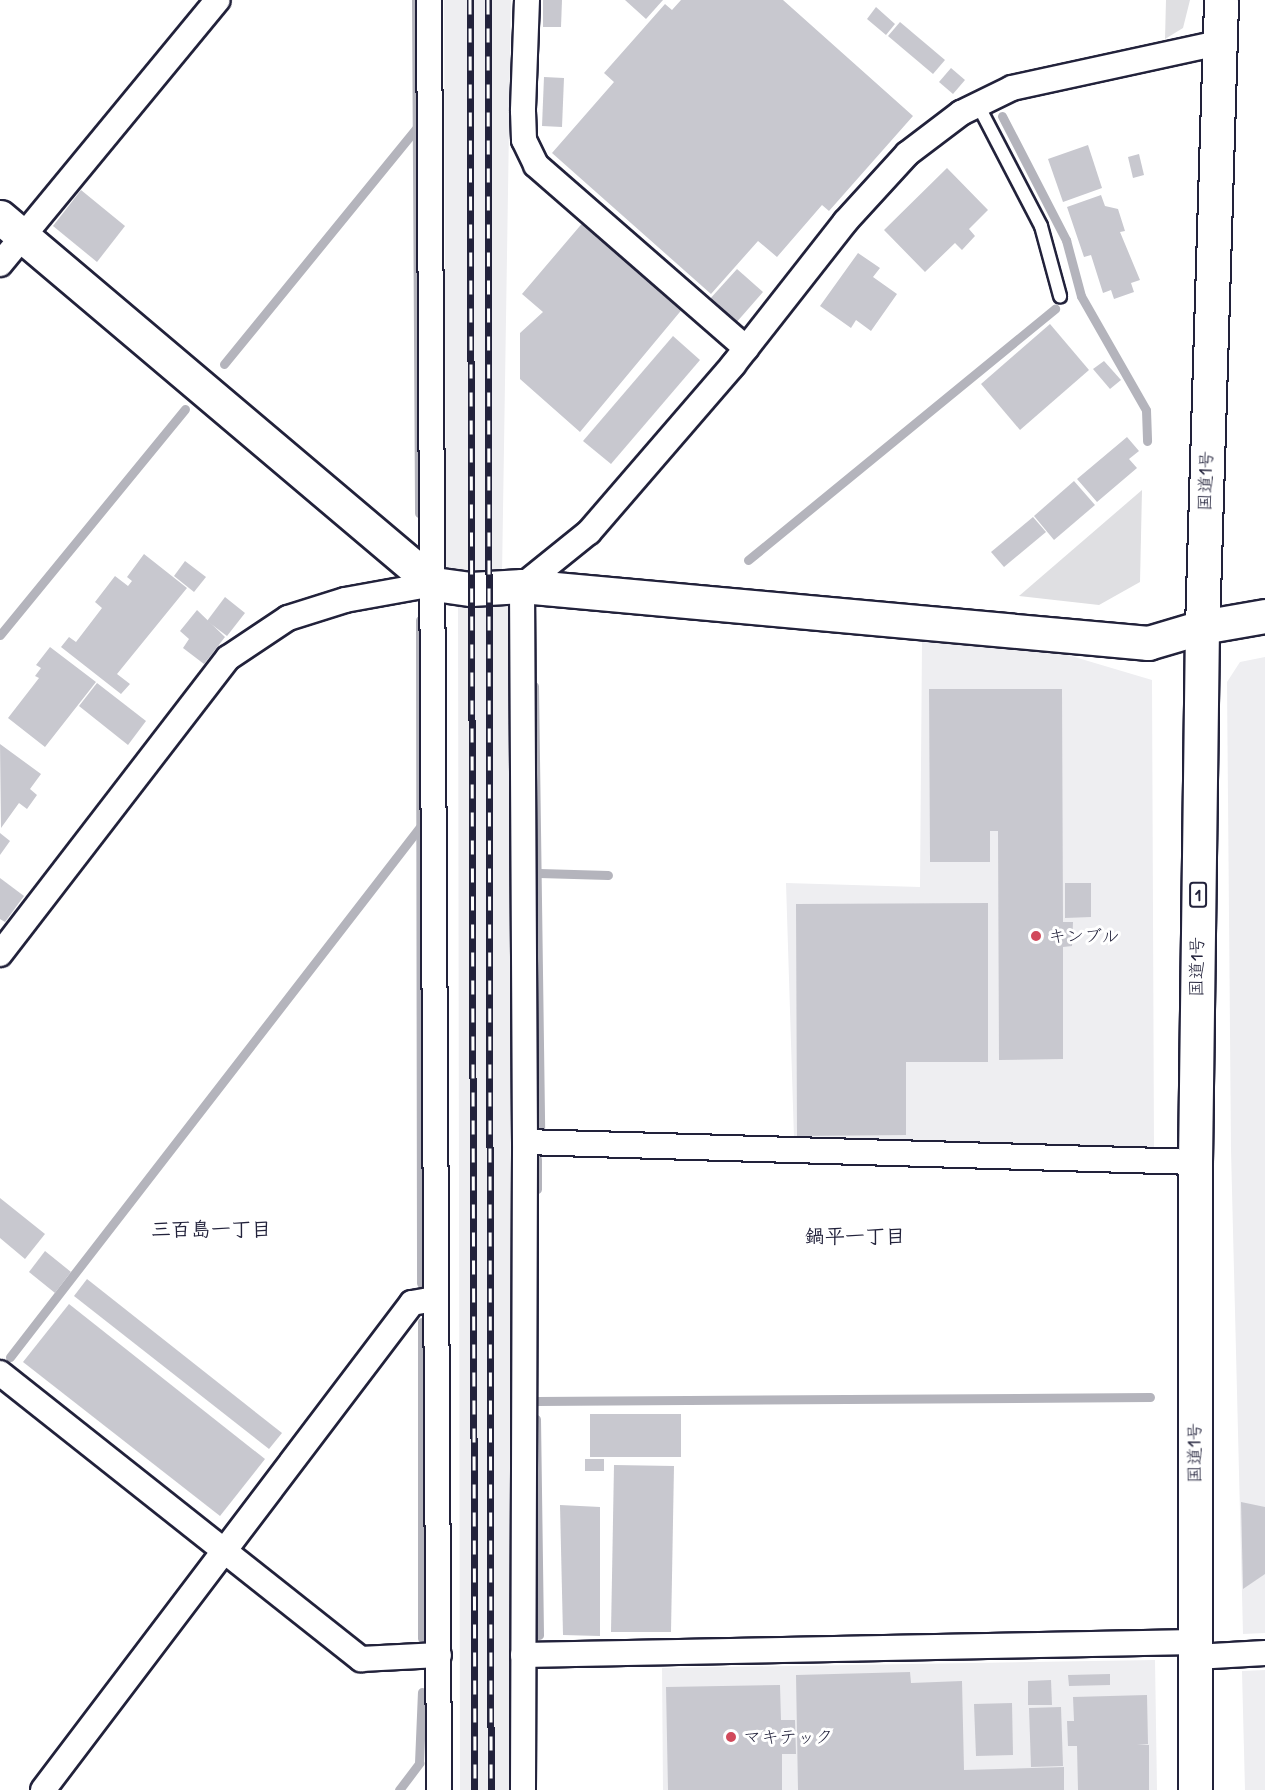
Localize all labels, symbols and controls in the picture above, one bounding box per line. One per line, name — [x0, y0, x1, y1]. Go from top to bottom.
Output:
street label: 国道1号 — [1194, 450, 1218, 512]
road number: 1 — [1189, 882, 1207, 908]
place label: キンブル — [1048, 925, 1120, 947]
marker: キンブル — [1029, 929, 1043, 943]
street label: 国道1号 — [1186, 937, 1208, 997]
district label: 三百島一丁目 — [151, 1216, 271, 1240]
district label: 鍋平一丁目 — [805, 1223, 905, 1247]
street label: 国道1号 — [1184, 1423, 1206, 1483]
place label: マキテック — [743, 1726, 833, 1748]
marker: マキテック — [724, 1730, 738, 1744]

